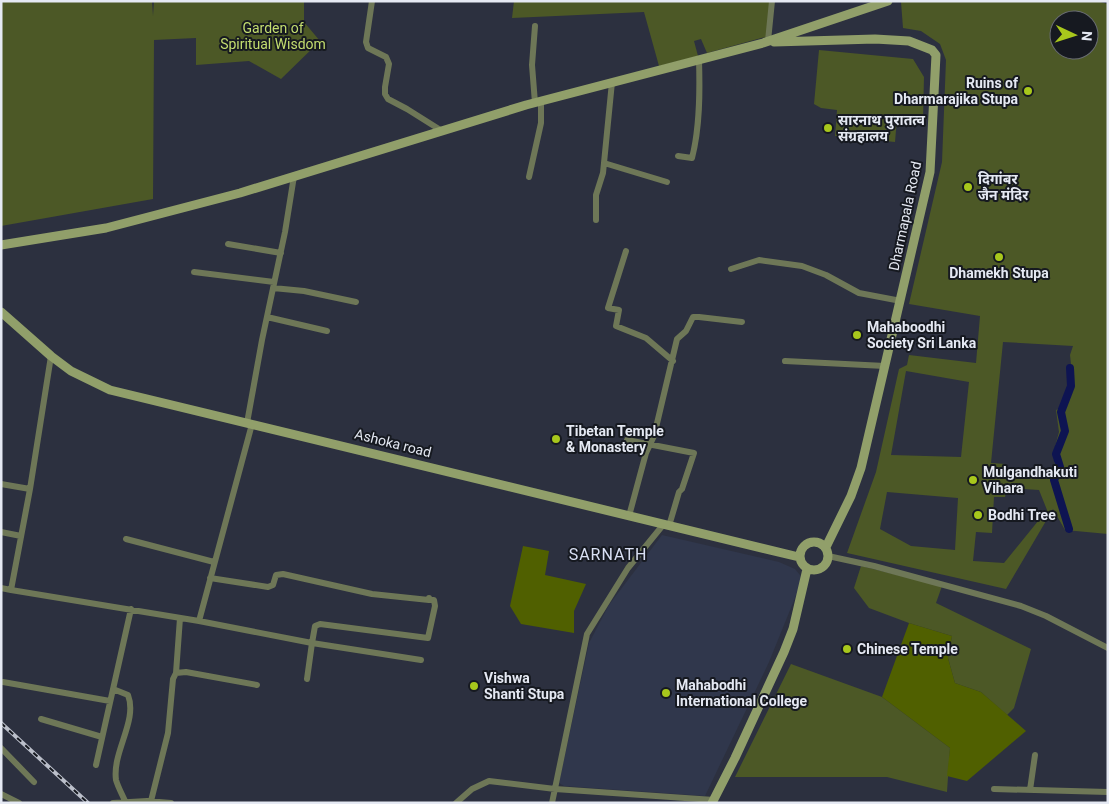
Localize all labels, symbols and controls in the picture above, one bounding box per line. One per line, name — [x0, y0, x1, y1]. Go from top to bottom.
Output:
north arrow — [1049, 10, 1099, 60]
park label: Garden of Spiritual Wisdom — [220, 20, 326, 52]
text: N — [1079, 30, 1095, 41]
place label: Ruins of Dharmarajika Stupa — [894, 75, 1019, 107]
marker: Ruins of Dharmarajika Stupa — [1022, 85, 1034, 97]
place label: सारनाथ पुरातत्व संग्रहालय — [838, 112, 925, 144]
marker: सारनाथ पुरातत्व संग्रहालय — [822, 122, 834, 134]
street label: Dharmapala Road — [886, 160, 924, 272]
place label: दिगांबर जैन मंदिर — [978, 171, 1029, 203]
marker: दिगांबर जैन मंदिर — [962, 181, 974, 193]
marker: Dhamekh Stupa — [993, 251, 1005, 263]
place label: Dhamekh Stupa — [949, 265, 1049, 281]
place label: Mahaboodhi Society Sri Lanka — [867, 319, 977, 351]
marker: Mahaboodhi Society Sri Lanka — [851, 329, 863, 341]
place label: Tibetan Temple & Monastery — [566, 423, 664, 455]
street label: Ashoka road — [353, 426, 433, 460]
marker: Tibetan Temple & Monastery — [550, 433, 562, 445]
place label: Mulgandhakuti Vihara — [983, 464, 1077, 496]
marker: Mulgandhakuti Vihara — [967, 474, 979, 486]
place label: Bodhi Tree — [988, 507, 1056, 523]
marker: Bodhi Tree — [972, 509, 984, 521]
district label: SARNATH — [569, 545, 647, 564]
place label: Chinese Temple — [857, 641, 958, 657]
marker: Chinese Temple — [841, 643, 853, 655]
place label: Vishwa Shanti Stupa — [484, 670, 565, 702]
place label: Mahabodhi International College — [676, 677, 808, 709]
marker: Vishwa Shanti Stupa — [468, 680, 480, 692]
marker: Mahabodhi International College — [660, 687, 672, 699]

